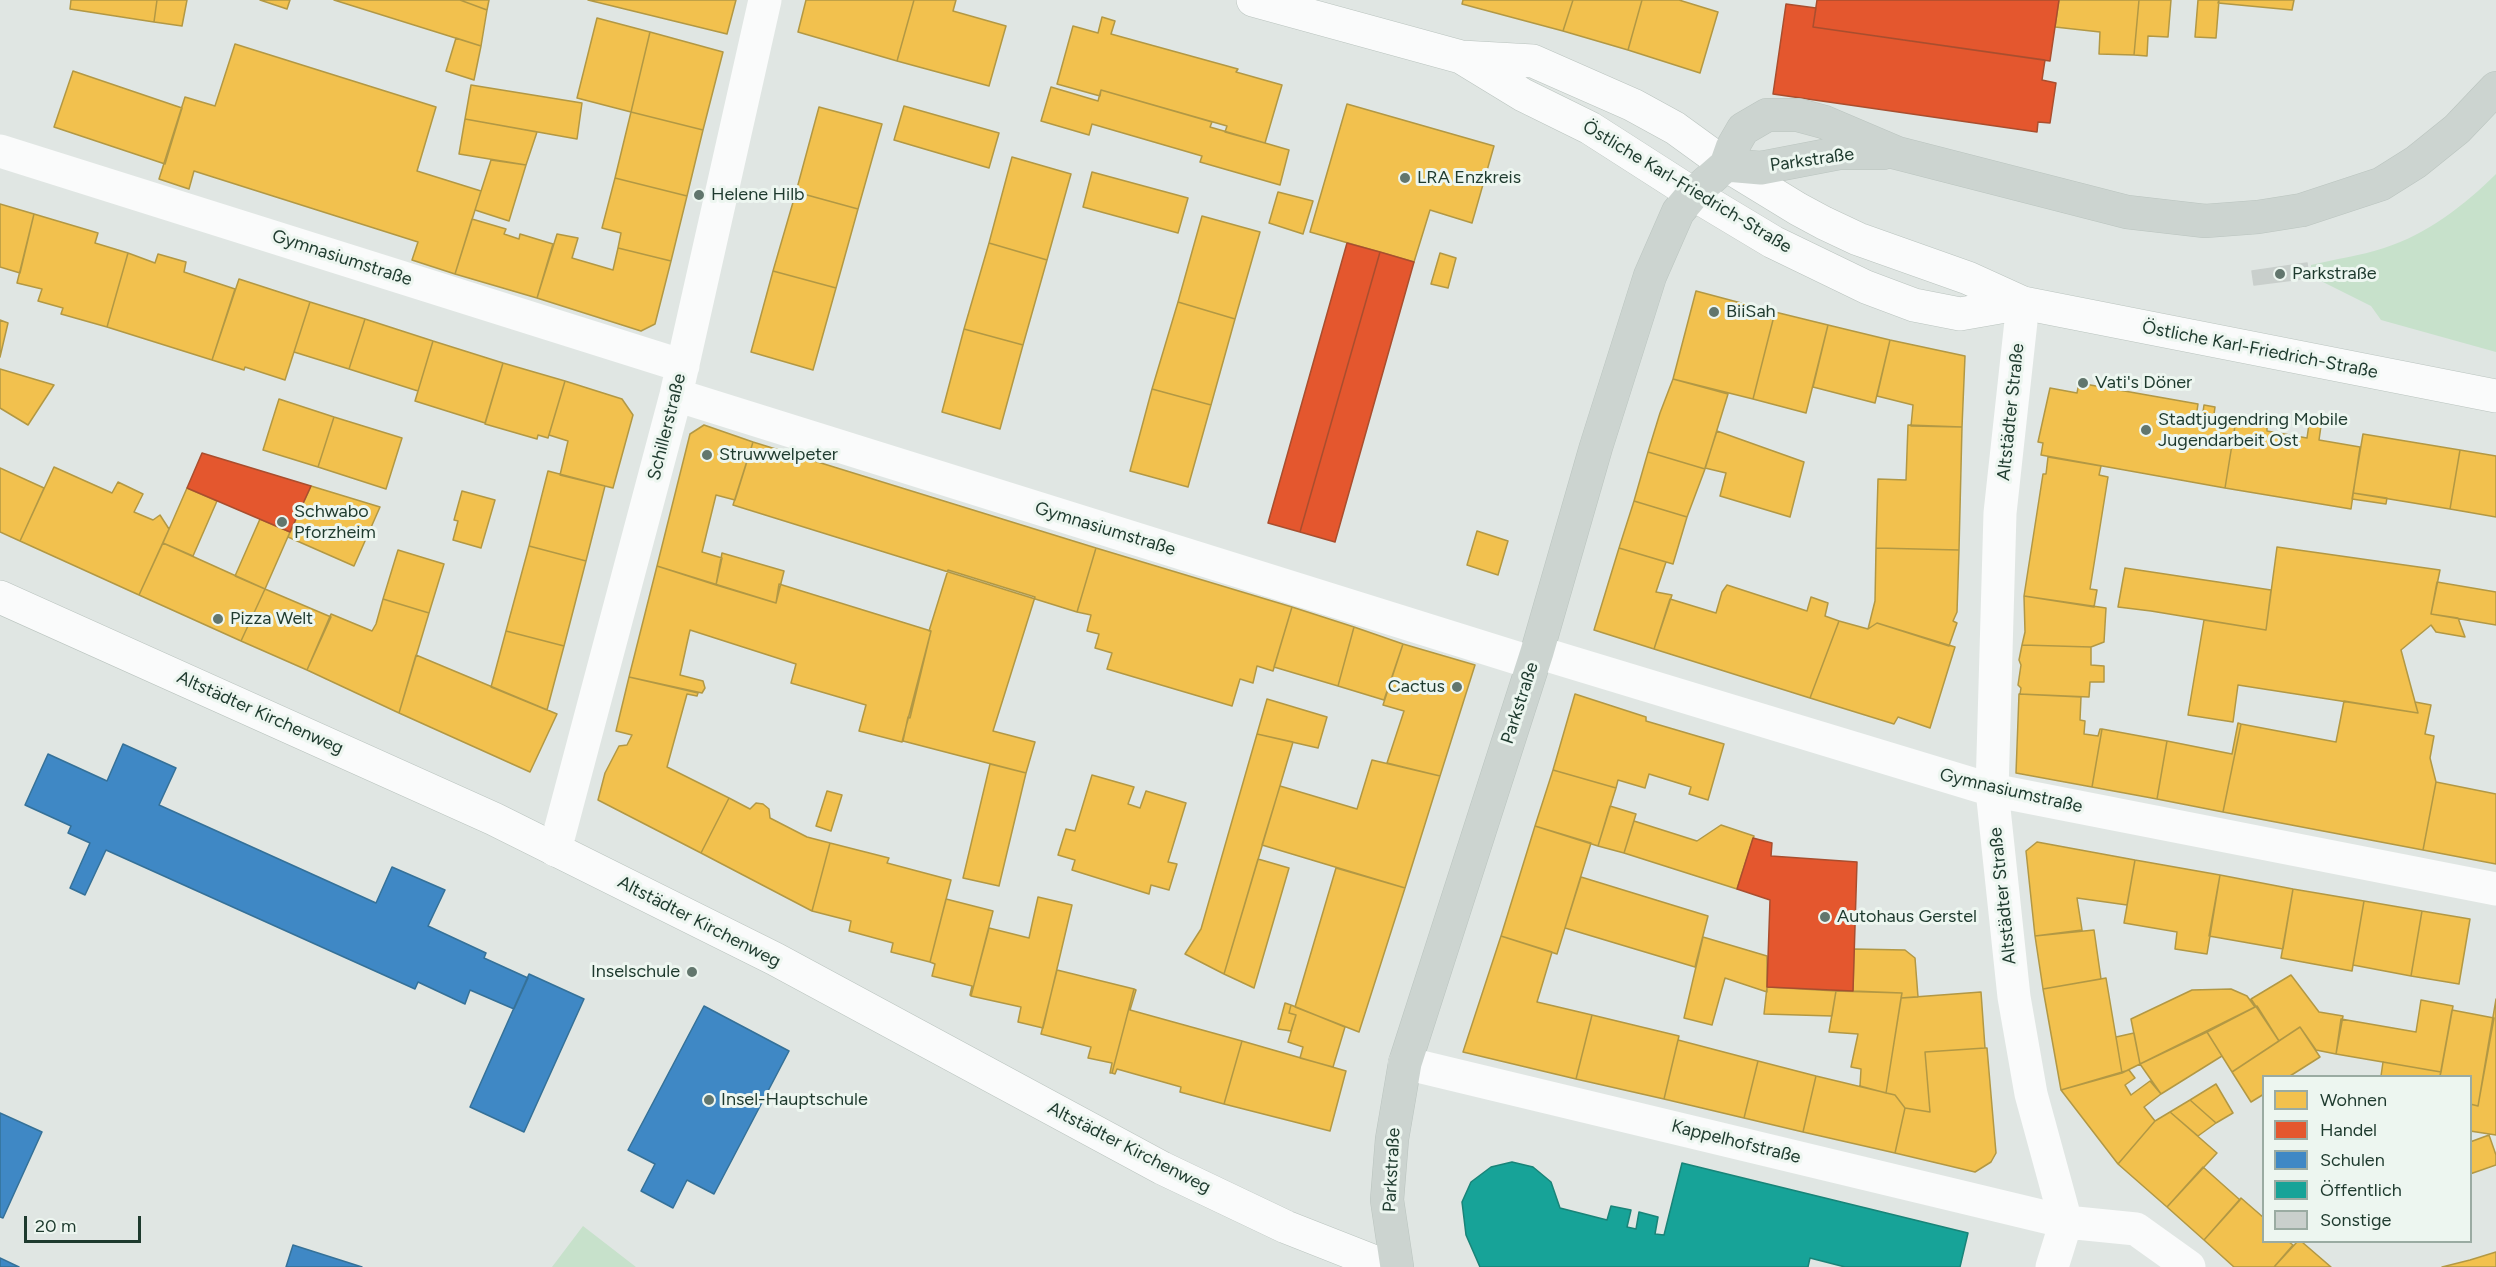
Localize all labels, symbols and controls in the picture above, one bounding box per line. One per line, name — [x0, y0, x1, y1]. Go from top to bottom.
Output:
street label: Östliche Karl-Friedrich-Straße — [1579, 116, 1795, 258]
street label: Parkstraße — [1769, 143, 1855, 177]
place label: LRA Enzkreis — [1417, 167, 1521, 189]
marker: LRA Enzkreis — [1398, 171, 1412, 185]
place label: Helene Hilb — [711, 184, 805, 206]
marker: Helene Hilb — [692, 188, 706, 202]
street label: Gymnasiumstraße — [269, 225, 415, 291]
place label: Parkstraße — [2292, 263, 2377, 285]
marker: Parkstraße — [2273, 267, 2287, 281]
place label: BiiSah — [1726, 301, 1776, 323]
marker: BiiSah — [1707, 305, 1721, 319]
street label: Östliche Karl-Friedrich-Straße — [2140, 317, 2380, 383]
street label: Altstädter Straße — [1993, 342, 2029, 482]
street label: Schillerstraße — [643, 371, 691, 483]
place label: Vati's Döner — [2095, 372, 2192, 394]
marker: Vati's Döner — [2076, 376, 2090, 390]
place label: Stadtjugendring Mobile Jugendarbeit Ost — [2158, 409, 2348, 452]
marker: Stadtjugendring Mobile Jugendarbeit Ost — [2139, 423, 2153, 437]
place label: Struwwelpeter — [719, 444, 838, 466]
marker: Struwwelpeter — [700, 448, 714, 462]
street label: Gymnasiumstraße — [1032, 497, 1178, 561]
place label: Schwabo Pforzheim — [294, 501, 376, 544]
marker: Schwabo Pforzheim — [275, 515, 289, 529]
place label: Pizza Welt — [230, 608, 313, 630]
marker: Pizza Welt — [211, 612, 225, 626]
street label: Parkstraße — [1497, 659, 1543, 747]
street label: Altstädter Kirchenweg — [173, 667, 347, 759]
place label: Cactus — [1388, 676, 1445, 698]
marker: Cactus — [1450, 680, 1464, 694]
street label: Gymnasiumstraße — [1937, 764, 2085, 818]
street label: Altstädter Straße — [1985, 826, 2021, 966]
street label: Altstädter Kirchenweg — [614, 872, 784, 972]
place label: Autohaus Gerstel — [1837, 906, 1977, 928]
marker: Autohaus Gerstel — [1818, 910, 1832, 924]
place label: Inselschule — [591, 961, 680, 983]
marker: Inselschule — [685, 965, 699, 979]
legend — [2262, 1075, 2472, 1243]
place label: Insel-Hauptschule — [721, 1089, 868, 1111]
text: Wohnen — [2320, 1089, 2387, 1111]
marker: Insel-Hauptschule — [702, 1093, 716, 1107]
street label: Altstädter Kirchenweg — [1044, 1098, 1214, 1198]
street label: Kappelhofstraße — [1669, 1115, 1803, 1169]
text: Handel — [2320, 1119, 2377, 1141]
street label: Parkstraße — [1379, 1127, 1405, 1213]
text: Schulen — [2320, 1149, 2385, 1171]
text: Öffentlich — [2320, 1179, 2402, 1201]
scale bar — [27, 1204, 144, 1242]
text: Sonstige — [2320, 1209, 2391, 1231]
text: 20 m — [35, 1215, 76, 1237]

